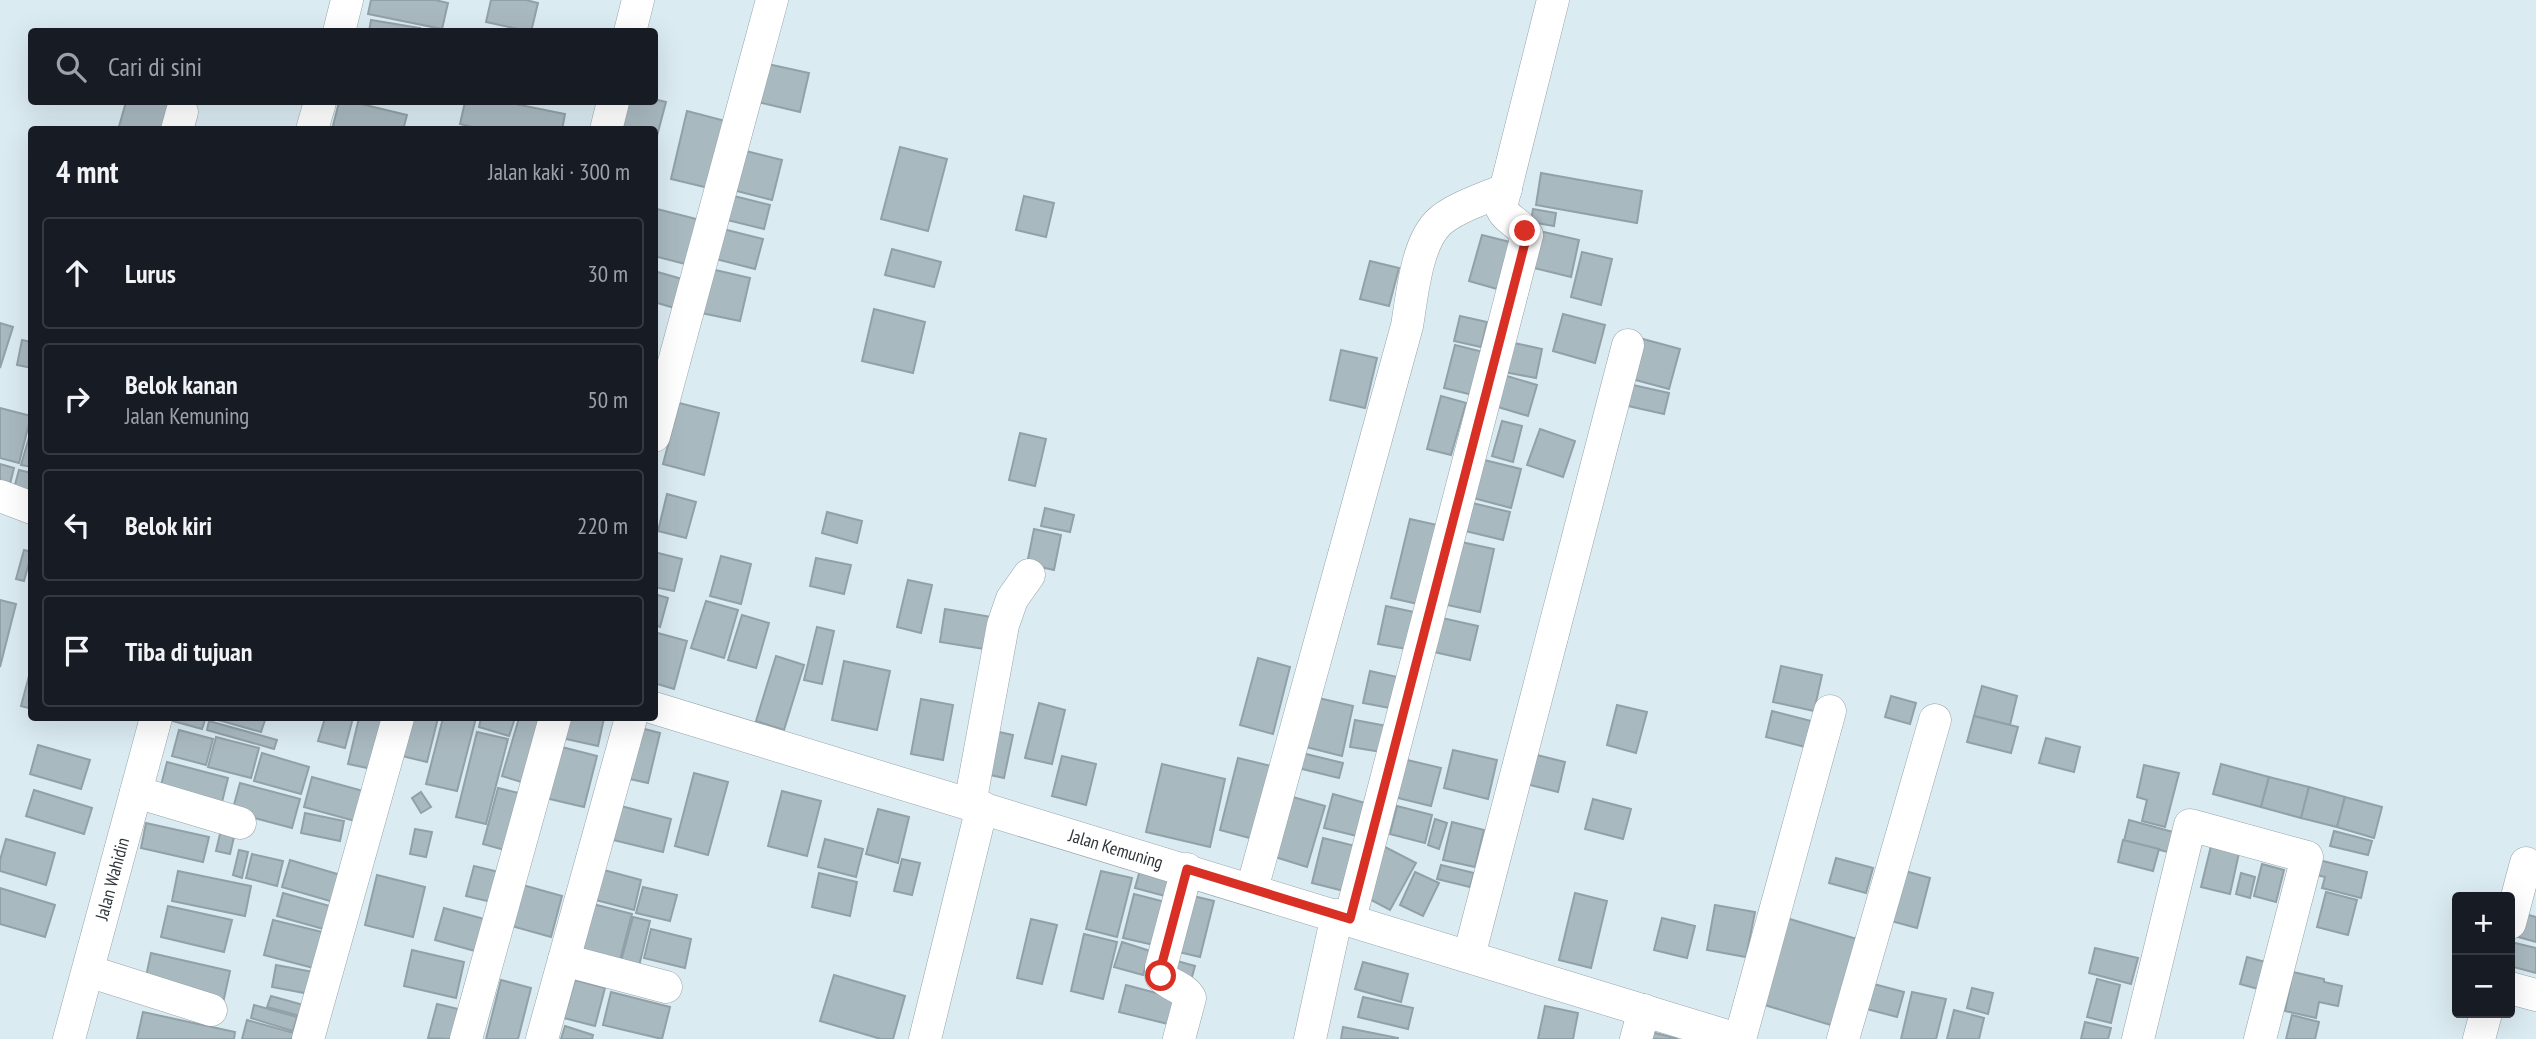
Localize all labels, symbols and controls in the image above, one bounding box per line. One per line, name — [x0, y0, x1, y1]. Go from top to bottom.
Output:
search box — [28, 28, 658, 105]
icon: search — [52, 48, 90, 86]
text: Cari di sini — [108, 50, 202, 83]
text: 4 mnt — [56, 152, 119, 191]
text: Jalan kaki · 300 m — [488, 157, 630, 186]
route end — [1509, 215, 1540, 246]
icon: ahead — [58, 254, 96, 292]
text: Lurus — [125, 257, 176, 290]
text: 30 m — [587, 259, 628, 288]
text: Belok kanan — [125, 368, 238, 401]
icon: right — [58, 380, 96, 418]
text: 50 m — [587, 385, 628, 414]
text: Jalan Kemuning — [125, 401, 249, 430]
icon: left — [58, 506, 96, 544]
text: Belok kiri — [125, 509, 212, 542]
text: 220 m — [577, 511, 628, 540]
icon: arrive — [58, 632, 96, 670]
text: Tiba di tujuan — [125, 635, 253, 668]
street label: Jalan Kemuning — [1065, 823, 1166, 874]
street label: Jalan Wahidin — [90, 835, 134, 923]
map controls — [2452, 892, 2515, 1018]
button: + — [2452, 892, 2515, 955]
button: − — [2452, 955, 2515, 1018]
route start — [1145, 960, 1176, 991]

